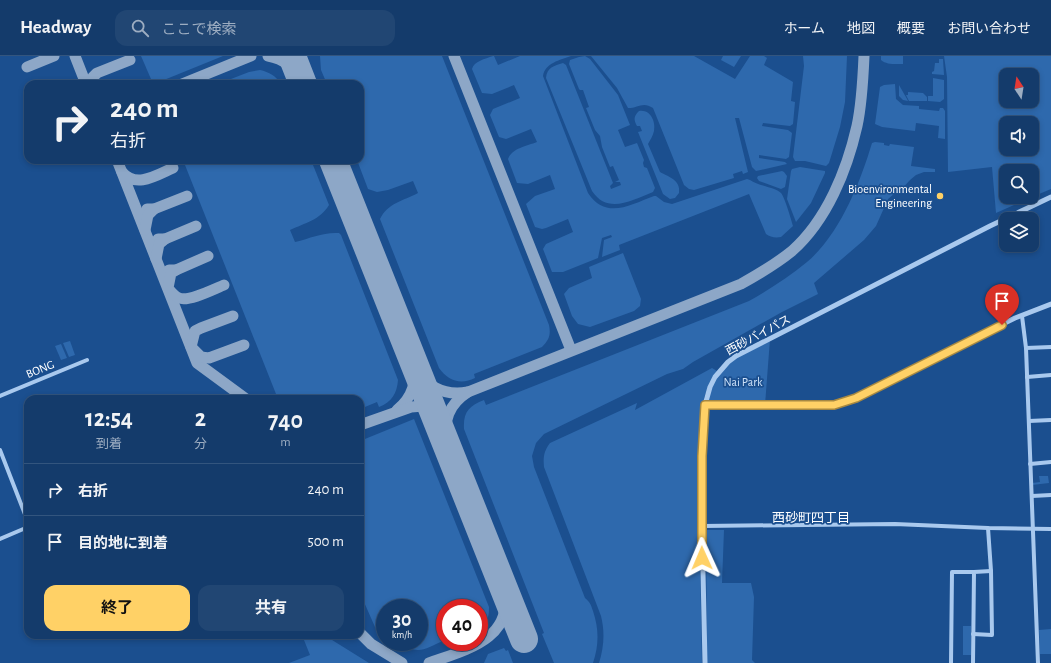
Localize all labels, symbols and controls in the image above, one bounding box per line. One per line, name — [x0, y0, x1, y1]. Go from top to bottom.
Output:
search box — [115, 10, 395, 46]
icon: search — [129, 17, 151, 39]
text: Headway — [20, 18, 91, 37]
text: ここで検索 — [161, 22, 236, 37]
text: ホーム — [783, 22, 825, 36]
text: 地図 — [847, 22, 875, 36]
text: 概要 — [897, 22, 925, 36]
text: お問い合わせ — [947, 22, 1031, 36]
north arrow — [999, 68, 1039, 108]
map controls — [999, 68, 1039, 252]
text: 240 m — [110, 95, 179, 123]
icon: right — [44, 96, 96, 148]
button: sound — [999, 116, 1039, 156]
text: 右折 — [110, 133, 146, 151]
button: search — [999, 164, 1039, 204]
place label: Bioenvironmental Engineering — [848, 183, 932, 209]
marker: Bioenvironmental Engineering — [935, 191, 945, 201]
button: layers — [999, 212, 1039, 252]
pin — [985, 284, 1019, 325]
icon: arrive — [991, 290, 1013, 312]
street label: 西砂バイパス — [724, 313, 792, 357]
street label: BONG — [24, 358, 56, 380]
park label: Nai Park — [723, 376, 763, 388]
text: 12:54 — [85, 407, 133, 431]
text: 2 — [195, 407, 206, 431]
text: 740 — [268, 409, 303, 433]
text: m — [280, 436, 291, 449]
text: 到着 — [96, 438, 122, 451]
text: 分 — [194, 438, 207, 451]
icon: right — [44, 479, 66, 501]
text: 240 m — [308, 482, 344, 497]
text: 右折 — [78, 484, 108, 499]
district label: 西砂町四丁目 — [772, 511, 850, 525]
icon: arrive — [44, 531, 66, 553]
text: 500 m — [307, 534, 344, 549]
text: 目的地に到着 — [78, 536, 168, 551]
position arrow — [681, 537, 723, 579]
button: 終了 — [44, 585, 190, 631]
button: 共有 — [198, 585, 344, 631]
speed limit sign: 40 — [436, 599, 488, 651]
text: 30 — [392, 610, 412, 630]
text: km/h — [392, 630, 412, 640]

